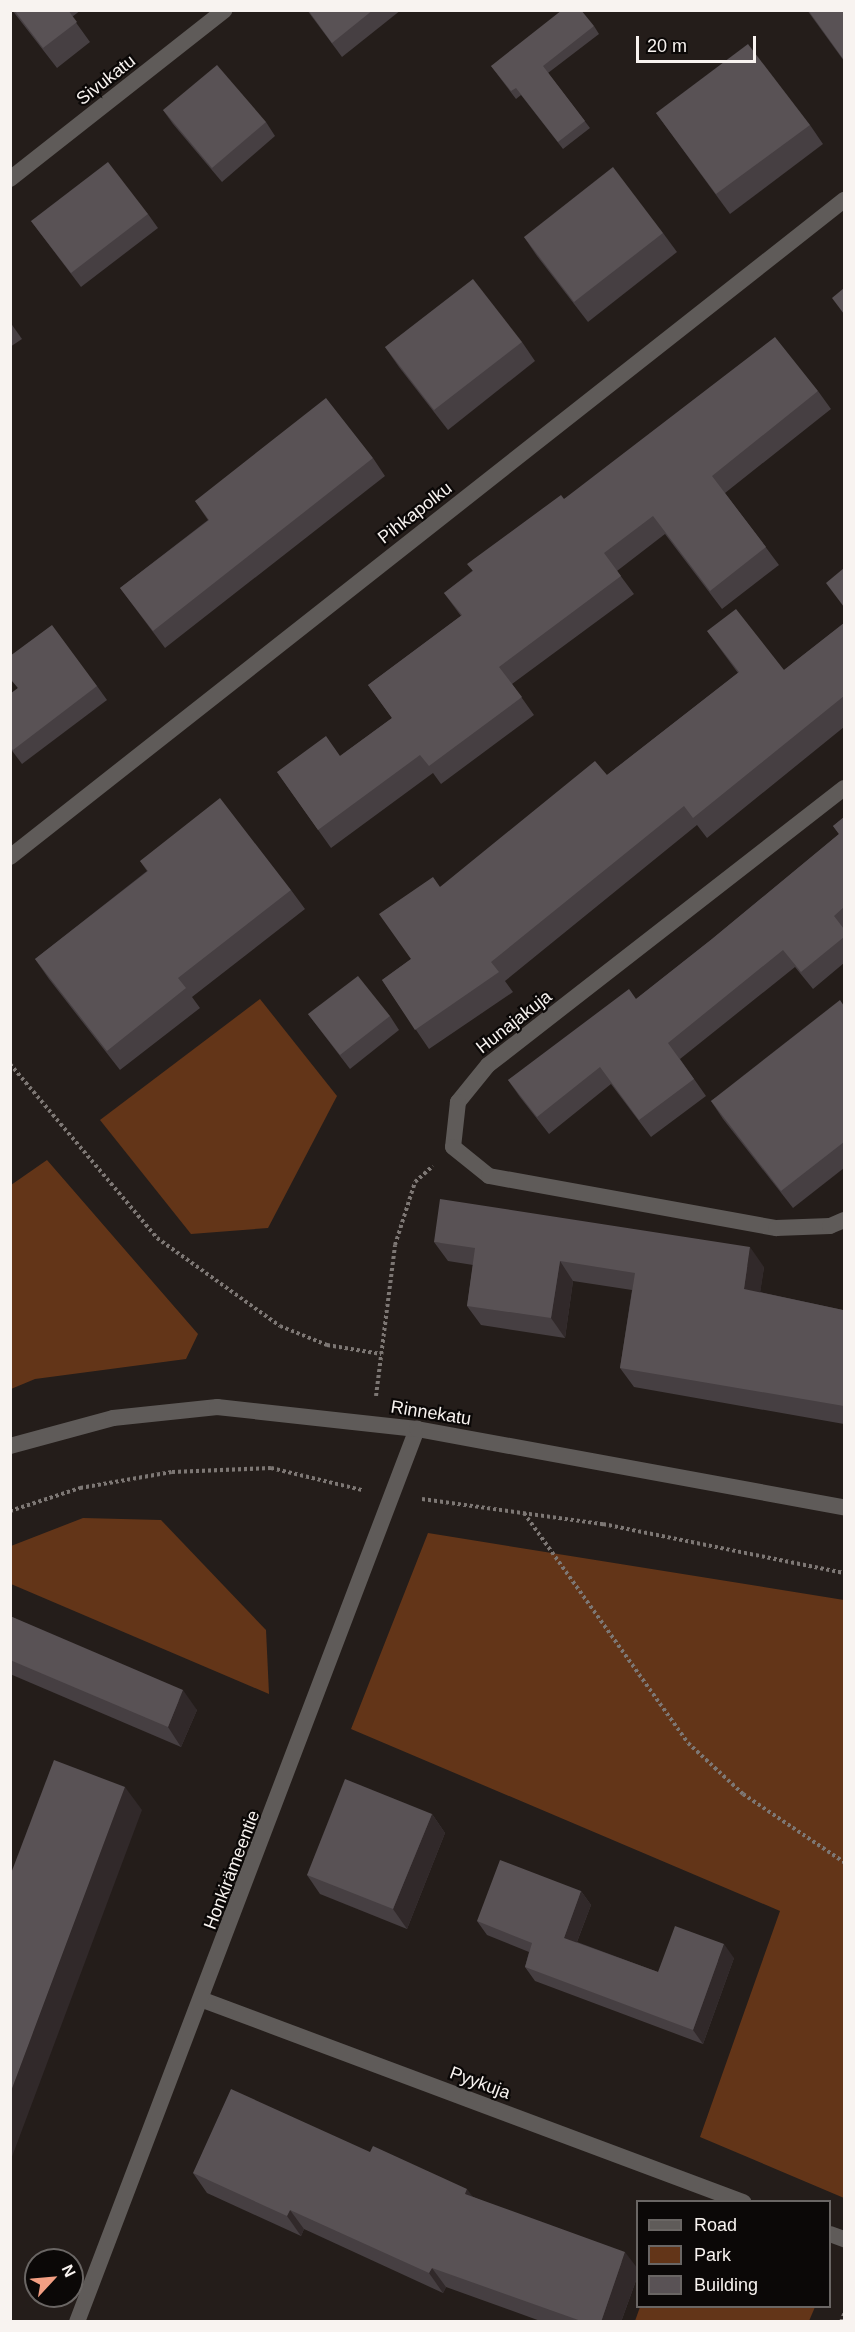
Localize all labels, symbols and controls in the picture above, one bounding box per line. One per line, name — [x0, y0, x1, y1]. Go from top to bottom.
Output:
scale bar — [639, 24, 759, 62]
text: 20 m — [647, 36, 687, 56]
street label: Sivukatu — [72, 50, 140, 110]
street label: Pihkapolku — [374, 477, 456, 549]
street label: Hunajakuja — [472, 986, 556, 1058]
street label: Rinnekatu — [389, 1396, 473, 1430]
street label: Honkirämeentie — [199, 1807, 265, 1933]
street label: Pyykuja — [447, 2062, 513, 2104]
legend — [636, 2200, 831, 2308]
text: Road — [694, 2215, 737, 2235]
text: Park — [694, 2245, 731, 2265]
north arrow — [24, 2248, 84, 2308]
text: N — [59, 2262, 79, 2280]
text: Building — [694, 2275, 758, 2295]

